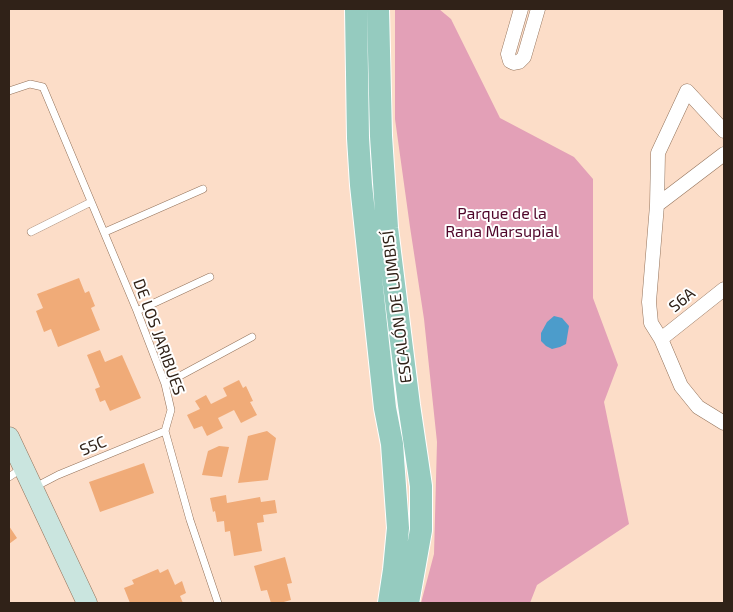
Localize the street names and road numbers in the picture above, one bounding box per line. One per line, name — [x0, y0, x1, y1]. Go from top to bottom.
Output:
street label: ESCALÓN DE LUMBISÍ — [378, 230, 416, 384]
street label: DE LOS JARIBUES — [129, 276, 189, 398]
street label: S6A — [665, 284, 699, 316]
street label: S5C — [77, 432, 109, 460]

